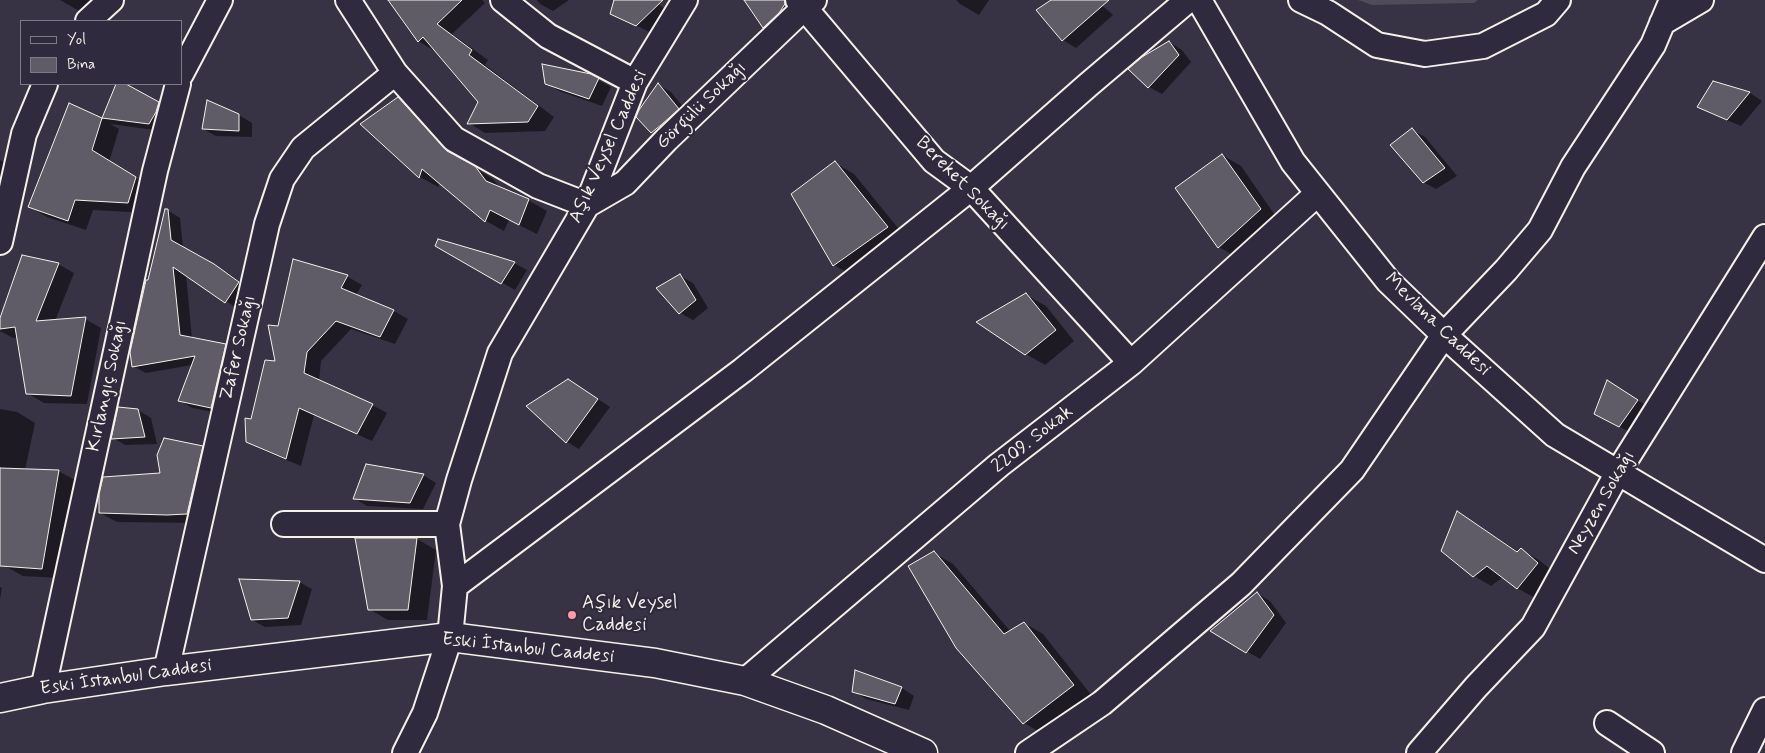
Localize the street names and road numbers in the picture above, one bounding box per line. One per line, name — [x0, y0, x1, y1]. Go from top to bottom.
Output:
street label: Görgülü Sokağı — [652, 57, 752, 155]
street label: Aşık Veysel Caddesi — [565, 67, 653, 227]
street label: Bereket Sokağı — [910, 132, 1014, 236]
street label: Mevlana Caddesi — [1379, 269, 1495, 381]
street label: Zafer Sokağı — [216, 293, 262, 403]
street label: Kırlangıç Sokağı — [83, 318, 133, 454]
street label: 2209. Sokak — [988, 401, 1078, 479]
street label: Neyzen Sokağı — [1563, 447, 1641, 559]
street label: Eski İstanbul Caddesi — [441, 629, 615, 669]
street label: Eski İstanbul Caddesi — [39, 655, 213, 701]

